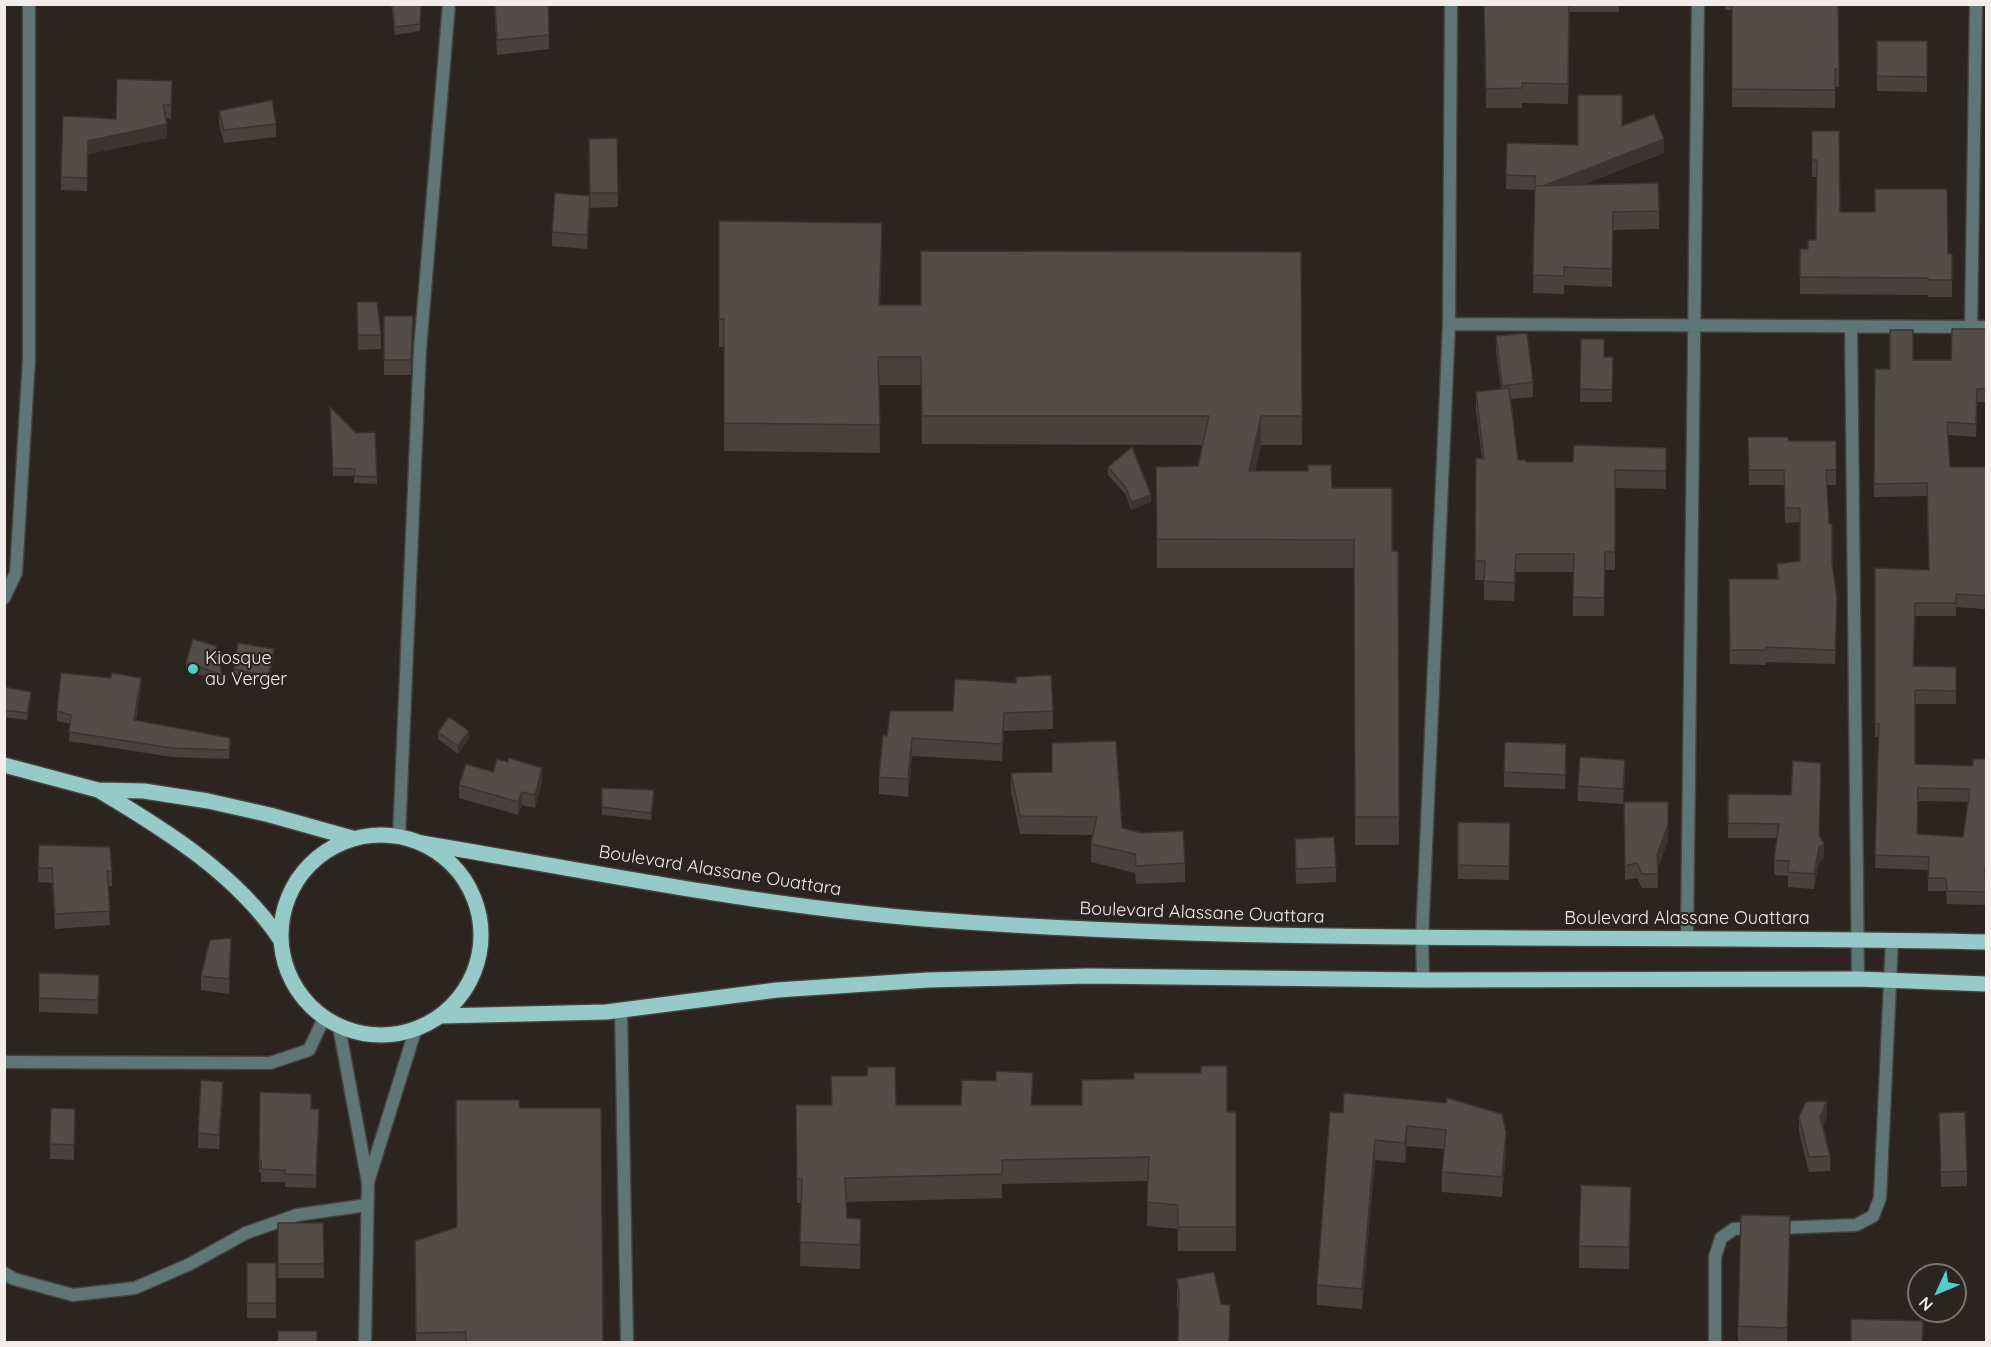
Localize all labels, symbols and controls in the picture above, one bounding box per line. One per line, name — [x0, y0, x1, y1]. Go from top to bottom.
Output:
place label: Kiosque au Verger — [205, 648, 287, 690]
marker: Kiosque au Verger — [186, 662, 200, 676]
street label: Boulevard Alassane Ouattara — [597, 841, 843, 901]
street label: Boulevard Alassane Ouattara — [1079, 898, 1325, 928]
street label: Boulevard Alassane Ouattara — [1564, 908, 1810, 930]
north arrow — [1907, 1263, 1967, 1323]
text: N — [1914, 1293, 1937, 1315]

